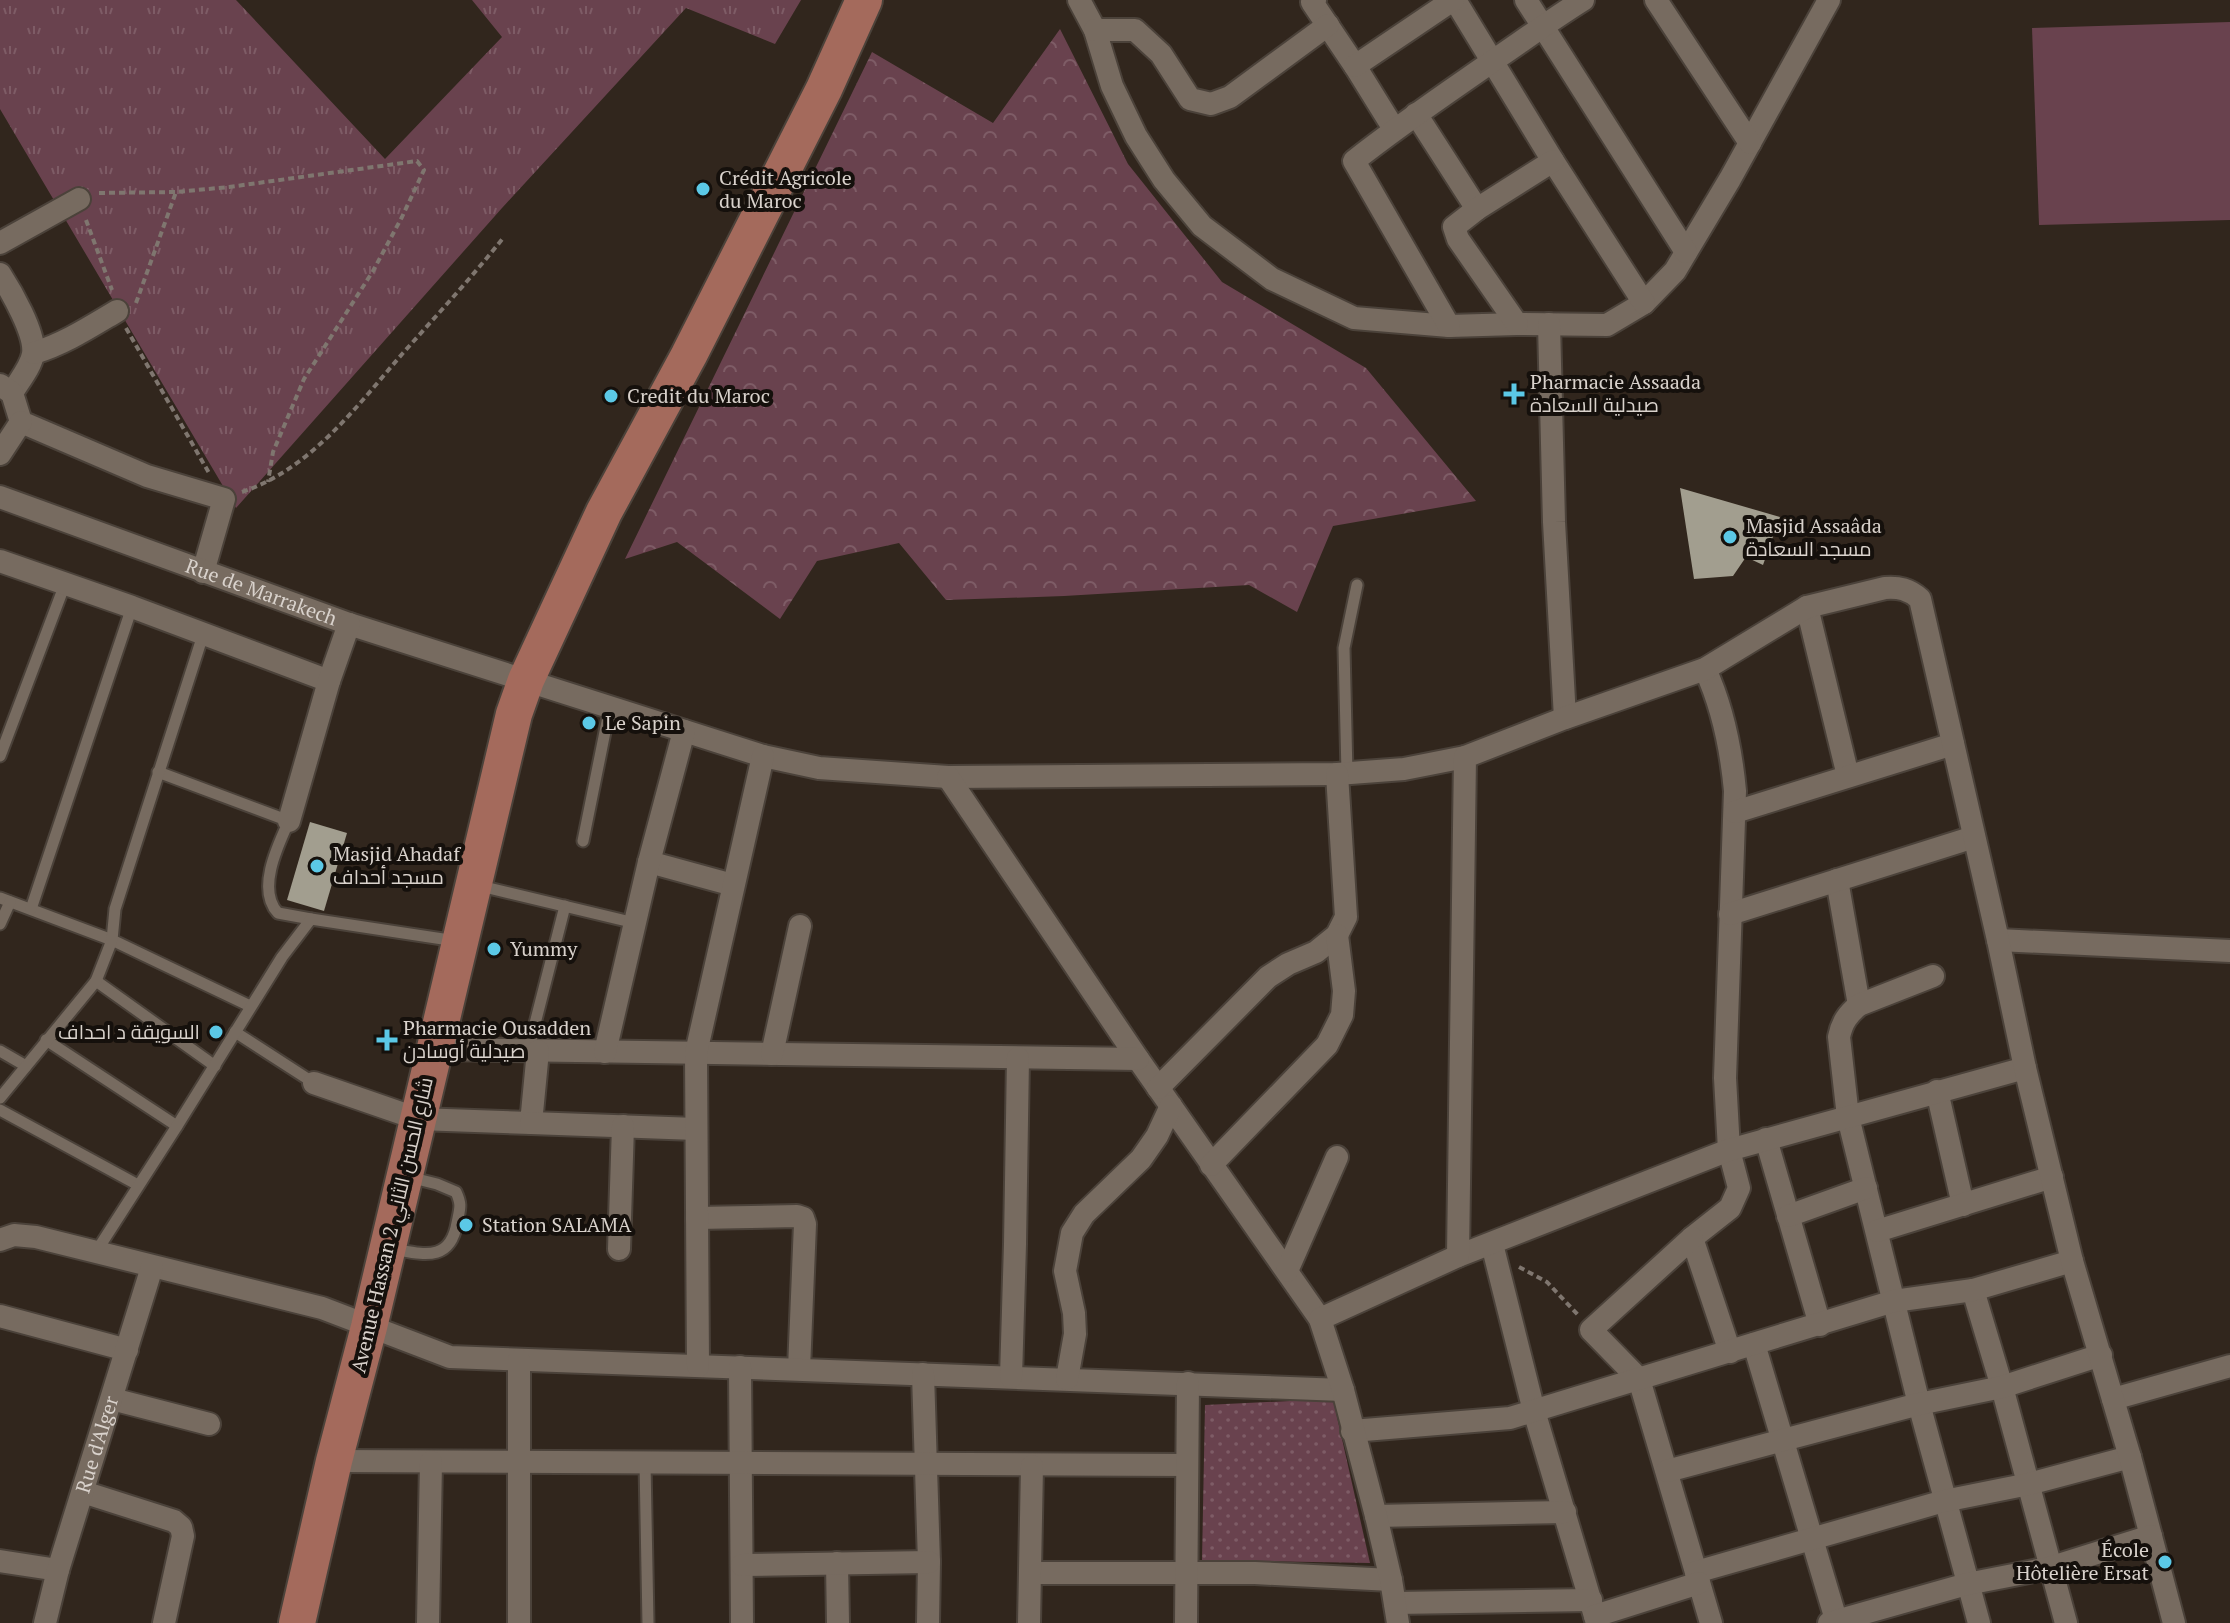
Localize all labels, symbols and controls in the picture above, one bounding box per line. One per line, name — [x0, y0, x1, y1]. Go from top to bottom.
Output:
place label: Crédit Agricole du Maroc — [719, 164, 852, 214]
marker: Crédit Agricole du Maroc — [694, 180, 712, 198]
place label: Pharmacie Assaada صيدلية السعادة — [1530, 368, 1701, 418]
place label: Credit du Maroc — [627, 382, 770, 409]
marker: Pharmacie Assaada صيدلية السعادة — [1505, 385, 1523, 403]
marker: Credit du Maroc — [602, 387, 620, 405]
place label: Masjid Assaâda مسجد السعادة — [1746, 512, 1882, 562]
marker: Masjid Assaâda مسجد السعادة — [1721, 528, 1739, 546]
street label: Rue de Marrakech — [182, 552, 341, 632]
place label: Le Sapin — [605, 709, 681, 736]
marker: Le Sapin — [580, 714, 598, 732]
place label: Masjid Ahadaf مسجد أحداف — [333, 840, 461, 890]
marker: Masjid Ahadaf مسجد أحداف — [308, 857, 326, 875]
place label: Yummy — [510, 935, 578, 962]
marker: Yummy — [485, 940, 503, 958]
place label: Pharmacie Ousadden صيدلية أوسادن — [403, 1014, 591, 1064]
place label: السويقة د احداف — [58, 1018, 200, 1045]
marker: السويقة د احداف — [207, 1023, 225, 1041]
marker: Pharmacie Ousadden صيدلية أوسادن — [378, 1031, 396, 1049]
street label: Avenue Hassan 2 شارع الحسن الثاني — [344, 1074, 442, 1376]
place label: Station SALAMA — [482, 1211, 632, 1238]
marker: Station SALAMA — [457, 1216, 475, 1234]
street label: Rue d'Alger — [69, 1392, 124, 1496]
place label: École Hôtelière Ersat — [2016, 1536, 2150, 1586]
marker: École Hôtelière Ersat — [2156, 1553, 2174, 1571]

